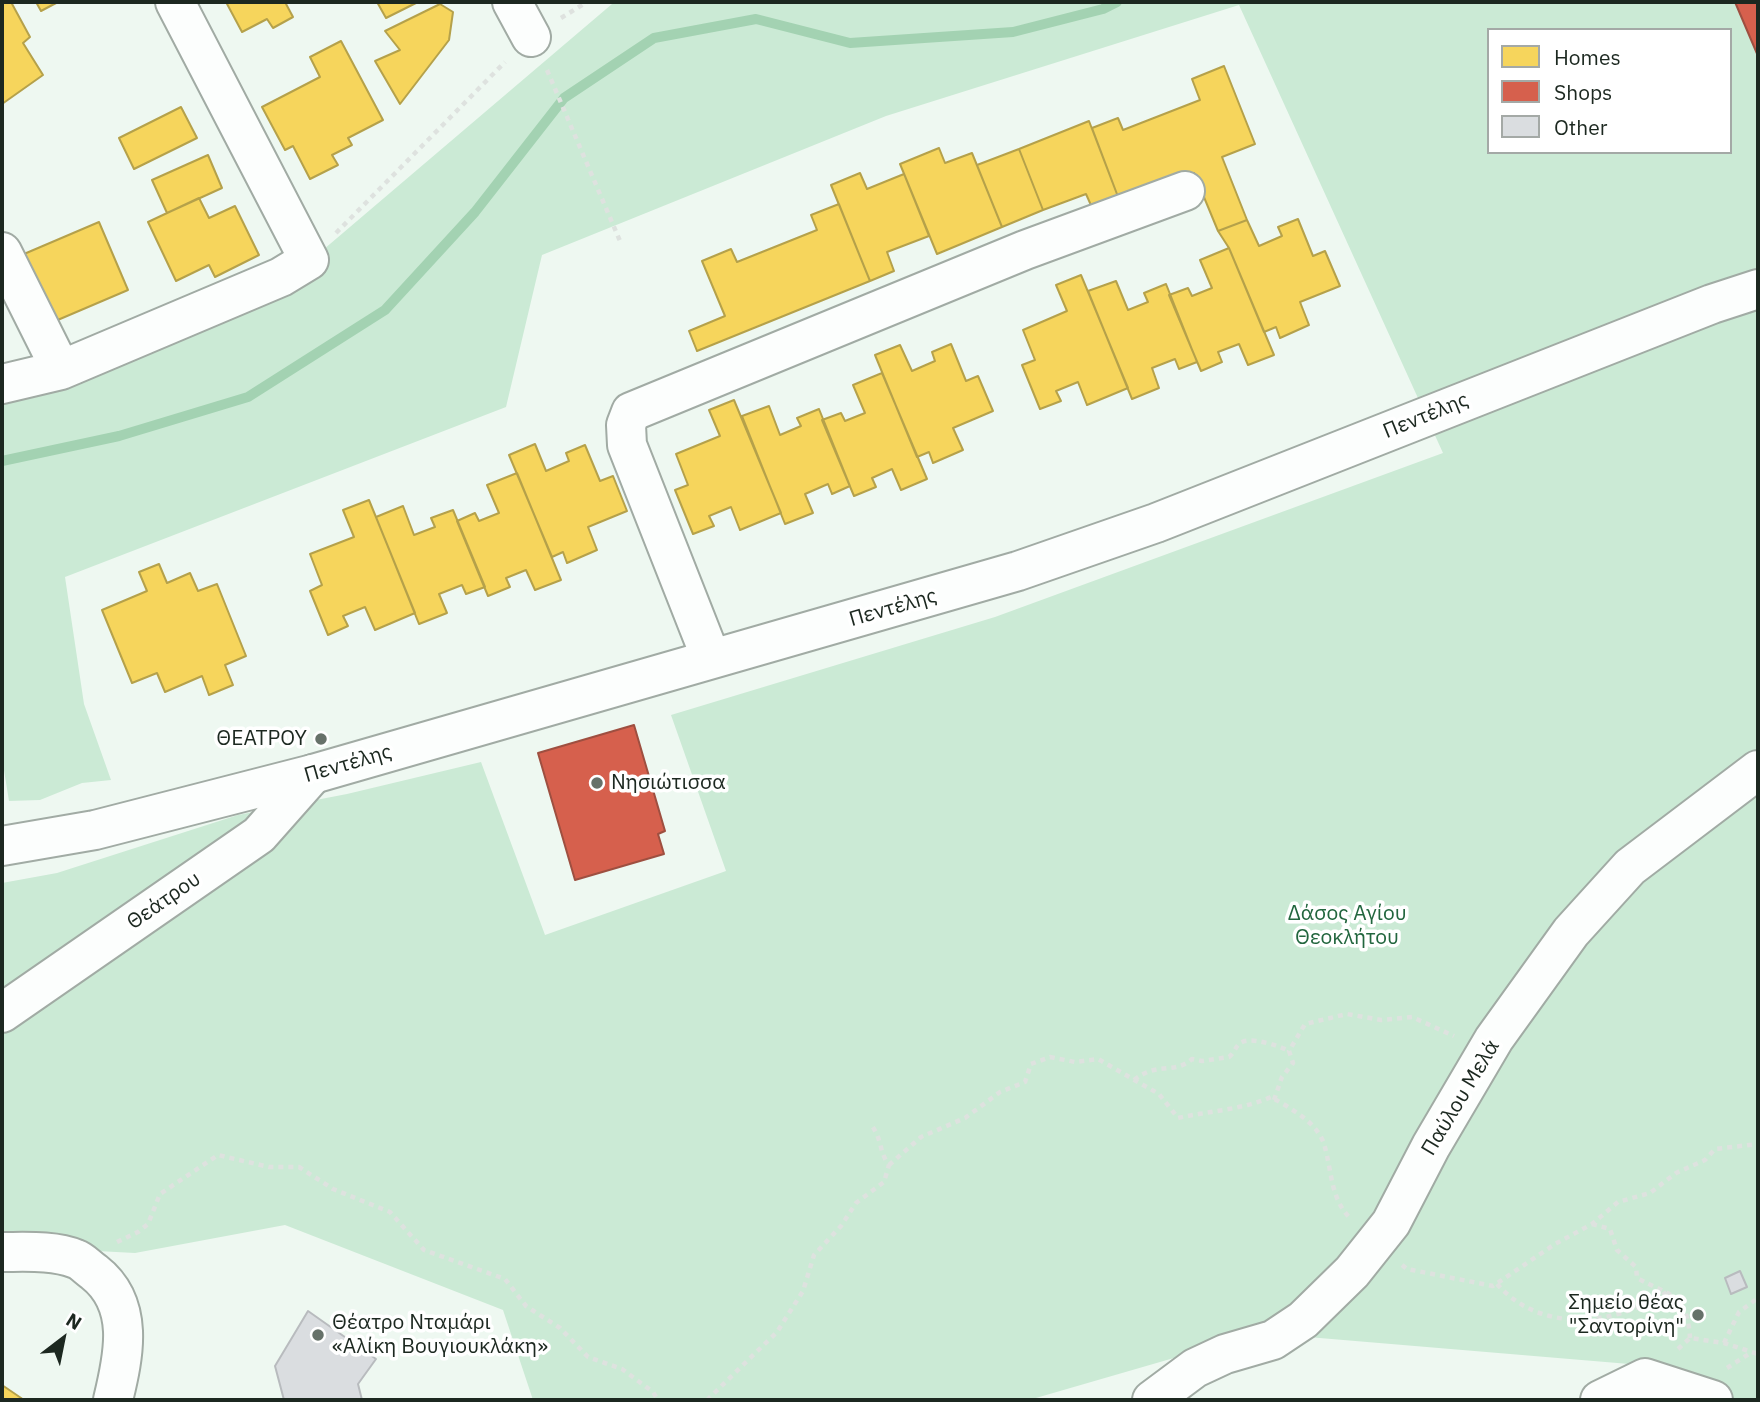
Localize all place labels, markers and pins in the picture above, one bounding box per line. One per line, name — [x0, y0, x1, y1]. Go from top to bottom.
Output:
place label: ΘΕΑΤΡΟΥ — [216, 726, 307, 752]
marker: ΘΕΑΤΡΟΥ — [313, 731, 329, 747]
place label: Νησιώτισσα — [611, 770, 726, 796]
marker: Νησιώτισσα — [589, 775, 605, 791]
place label: Σημείο θέας "Σαντορίνη" — [1568, 1290, 1684, 1340]
marker: Σημείο θέας "Σαντορίνη" — [1690, 1307, 1706, 1323]
place label: Θέατρο Νταμάρι «Αλίκη Βουγιουκλάκη» — [332, 1310, 548, 1360]
marker: Θέατρο Νταμάρι «Αλίκη Βουγιουκλάκη» — [310, 1327, 326, 1343]

